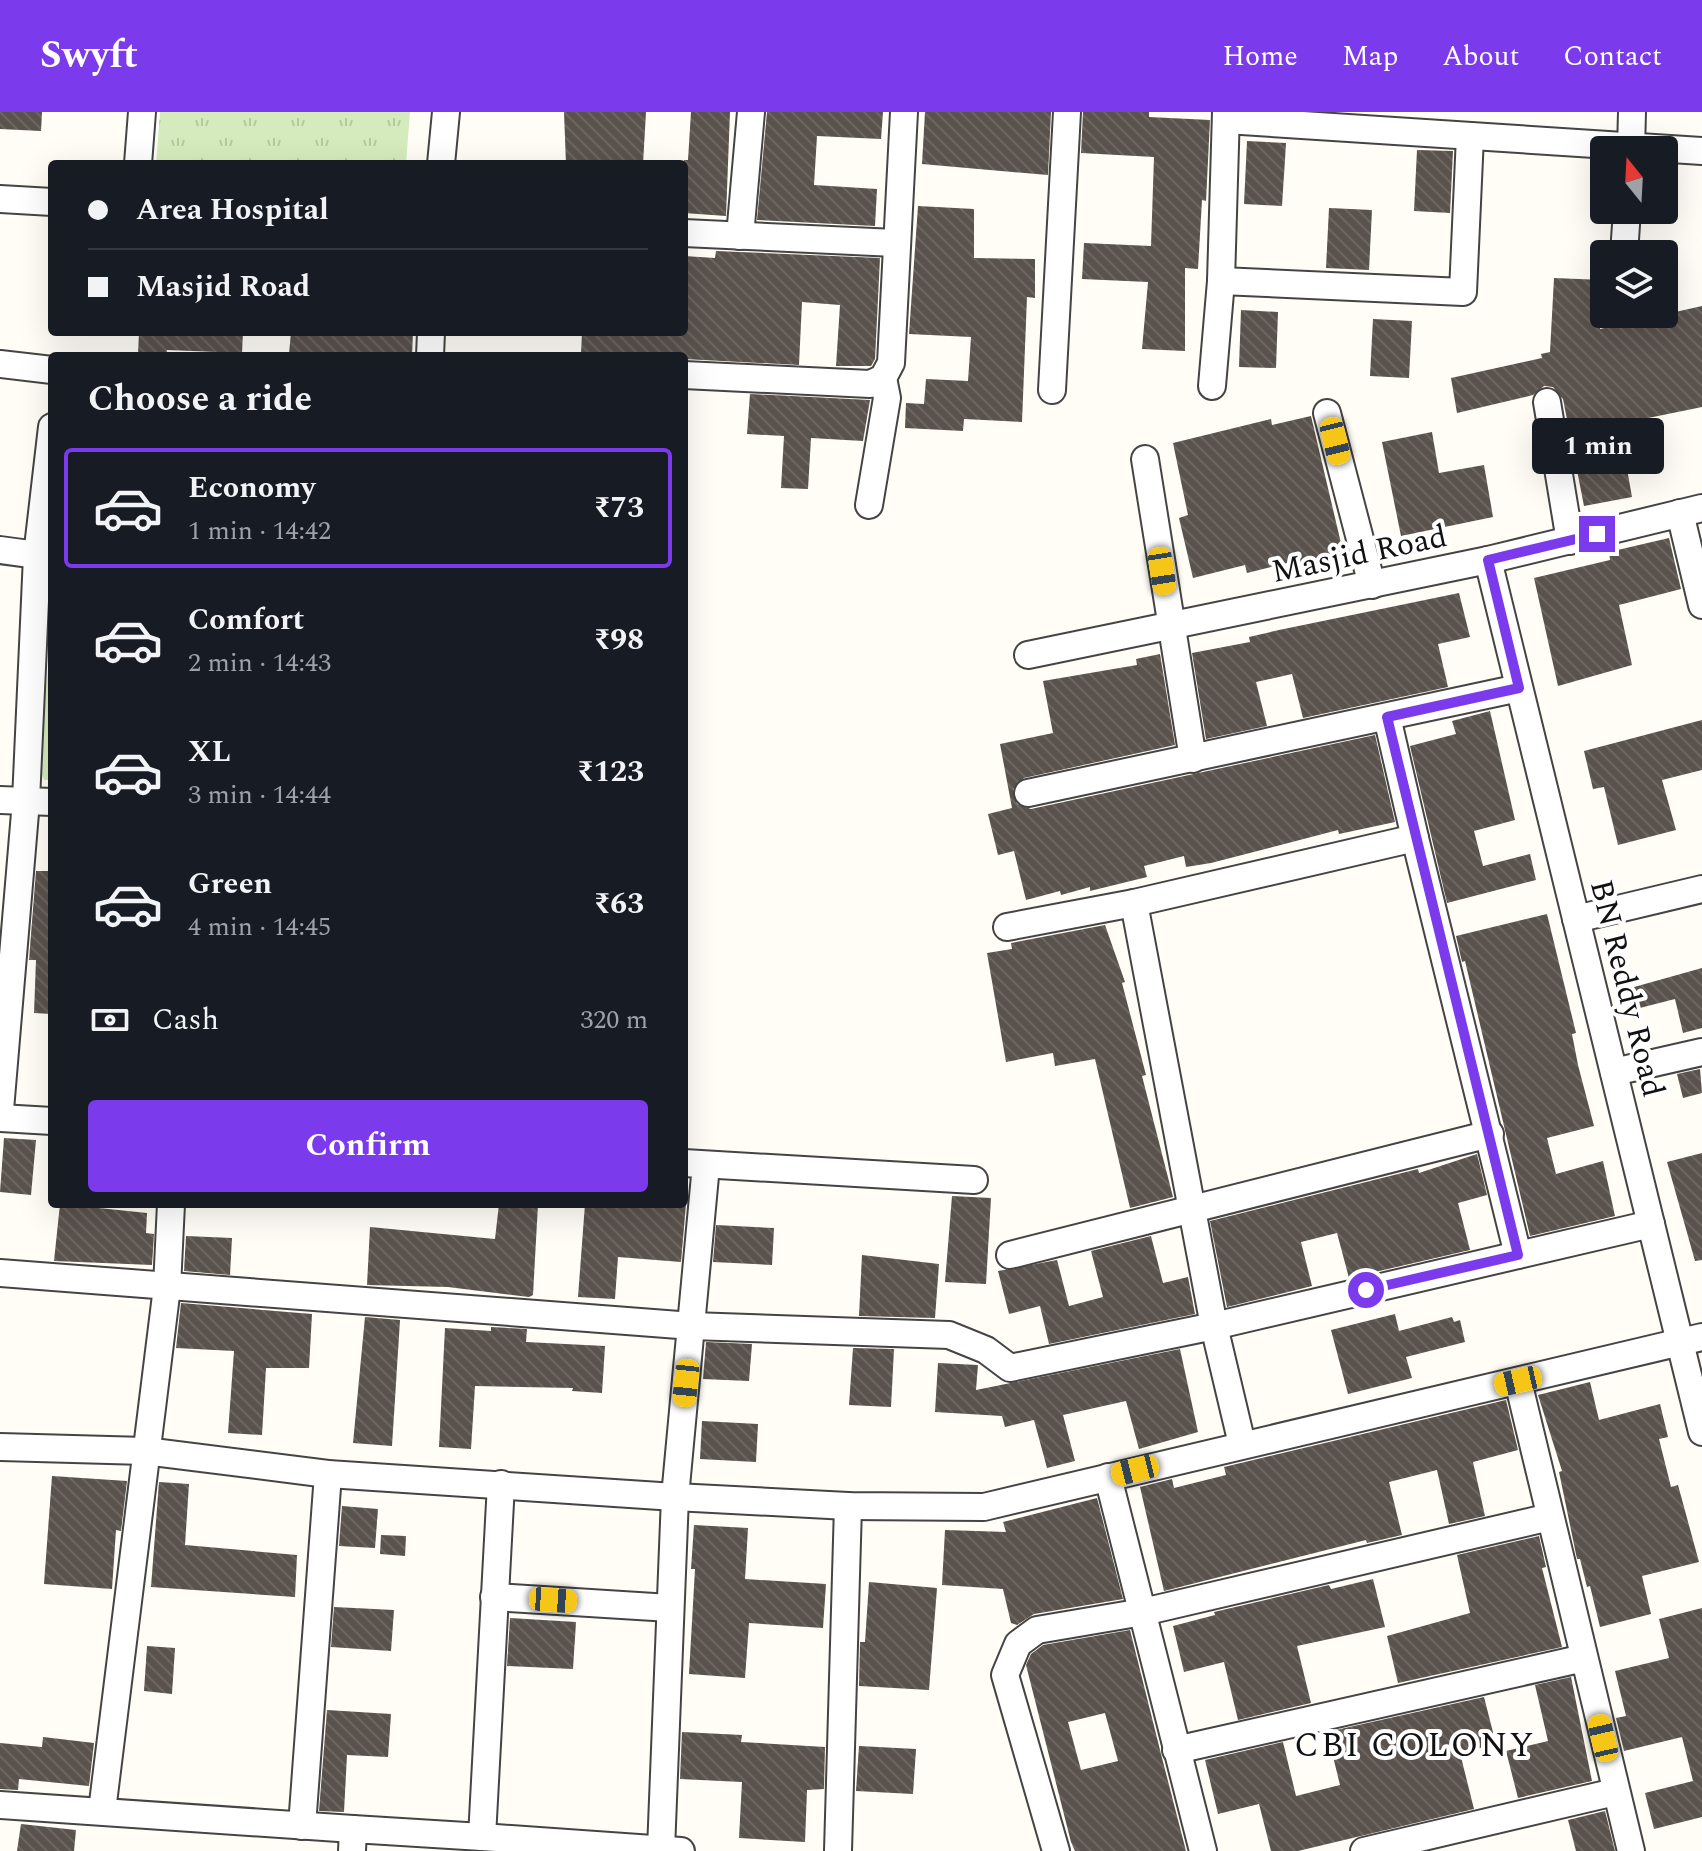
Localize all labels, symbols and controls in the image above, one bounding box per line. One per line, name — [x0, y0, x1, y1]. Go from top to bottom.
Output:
text: Swyft — [40, 27, 138, 85]
text: Home — [1222, 35, 1298, 78]
text: Map — [1342, 35, 1398, 78]
text: About — [1442, 35, 1519, 78]
text: Contact — [1563, 35, 1662, 78]
north arrow — [1590, 136, 1678, 224]
map controls — [1590, 136, 1678, 328]
text: Area Hospital — [136, 187, 329, 233]
button: layers — [1590, 240, 1678, 328]
text: Masjid Road — [136, 264, 310, 310]
text: Choose a ride — [88, 372, 312, 427]
car — [1318, 415, 1352, 467]
callout: 1 min — [1531, 418, 1663, 474]
text: 1 min — [1563, 426, 1633, 466]
text: Economy — [188, 465, 315, 511]
icon: car — [92, 472, 164, 544]
text: ₹73 — [594, 485, 644, 531]
text: 1 min · 14:42 — [188, 511, 331, 551]
street label: Masjid Road — [1267, 512, 1452, 597]
route end — [1579, 516, 1615, 552]
car — [1146, 545, 1178, 597]
text: Comfort — [188, 597, 304, 643]
icon: car — [92, 604, 164, 676]
text: ₹98 — [594, 617, 644, 663]
text: 2 min · 14:43 — [188, 643, 331, 683]
text: XL — [188, 729, 231, 775]
icon: car — [92, 736, 164, 808]
text: ₹123 — [577, 749, 644, 795]
text: 3 min · 14:44 — [188, 775, 331, 815]
text: Green — [188, 861, 272, 907]
icon: car — [92, 868, 164, 940]
street label: BN Reddy Road — [1576, 874, 1677, 1102]
text: ₹63 — [594, 881, 644, 927]
text: 4 min · 14:45 — [188, 907, 331, 947]
text: Cash — [152, 997, 219, 1043]
icon: cash — [88, 998, 132, 1042]
text: 320 m — [580, 1000, 648, 1040]
button: Confirm — [88, 1100, 648, 1192]
route start — [1348, 1272, 1384, 1308]
car — [672, 1358, 700, 1408]
car — [1492, 1364, 1544, 1398]
car — [1109, 1453, 1161, 1487]
car — [528, 1586, 578, 1614]
car — [1586, 1712, 1620, 1764]
district label: CBI COLONY — [1294, 1720, 1536, 1772]

